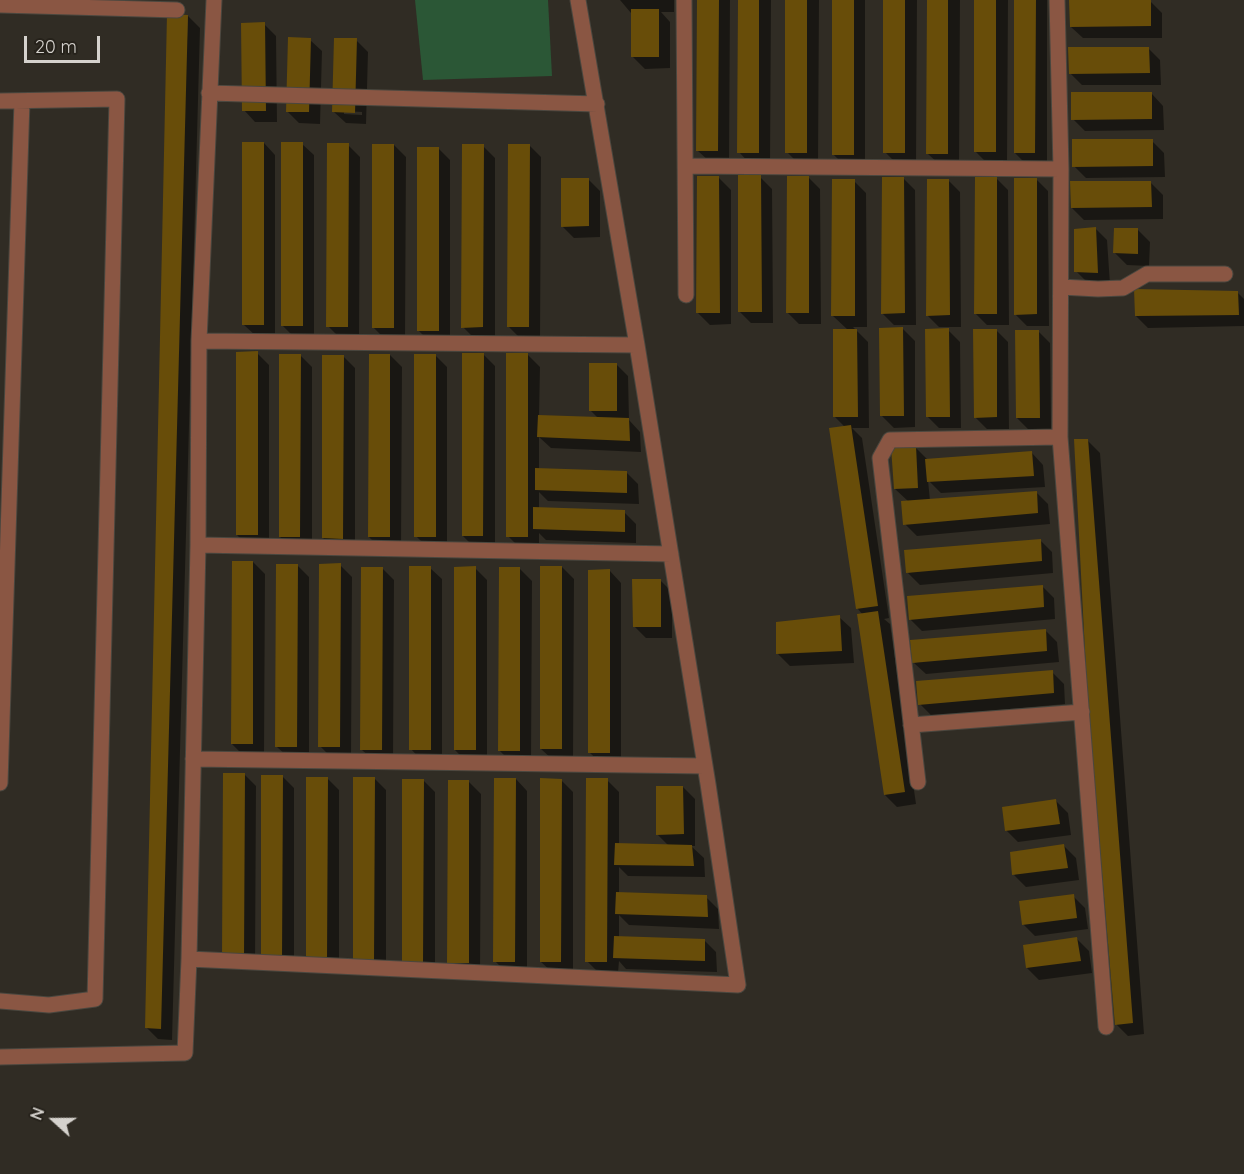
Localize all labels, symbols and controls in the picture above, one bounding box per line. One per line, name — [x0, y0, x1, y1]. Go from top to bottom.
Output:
scale bar — [27, 24, 104, 62]
text: 20 m — [35, 35, 77, 58]
north arrow — [24, 1090, 84, 1150]
text: N — [26, 1104, 49, 1123]

